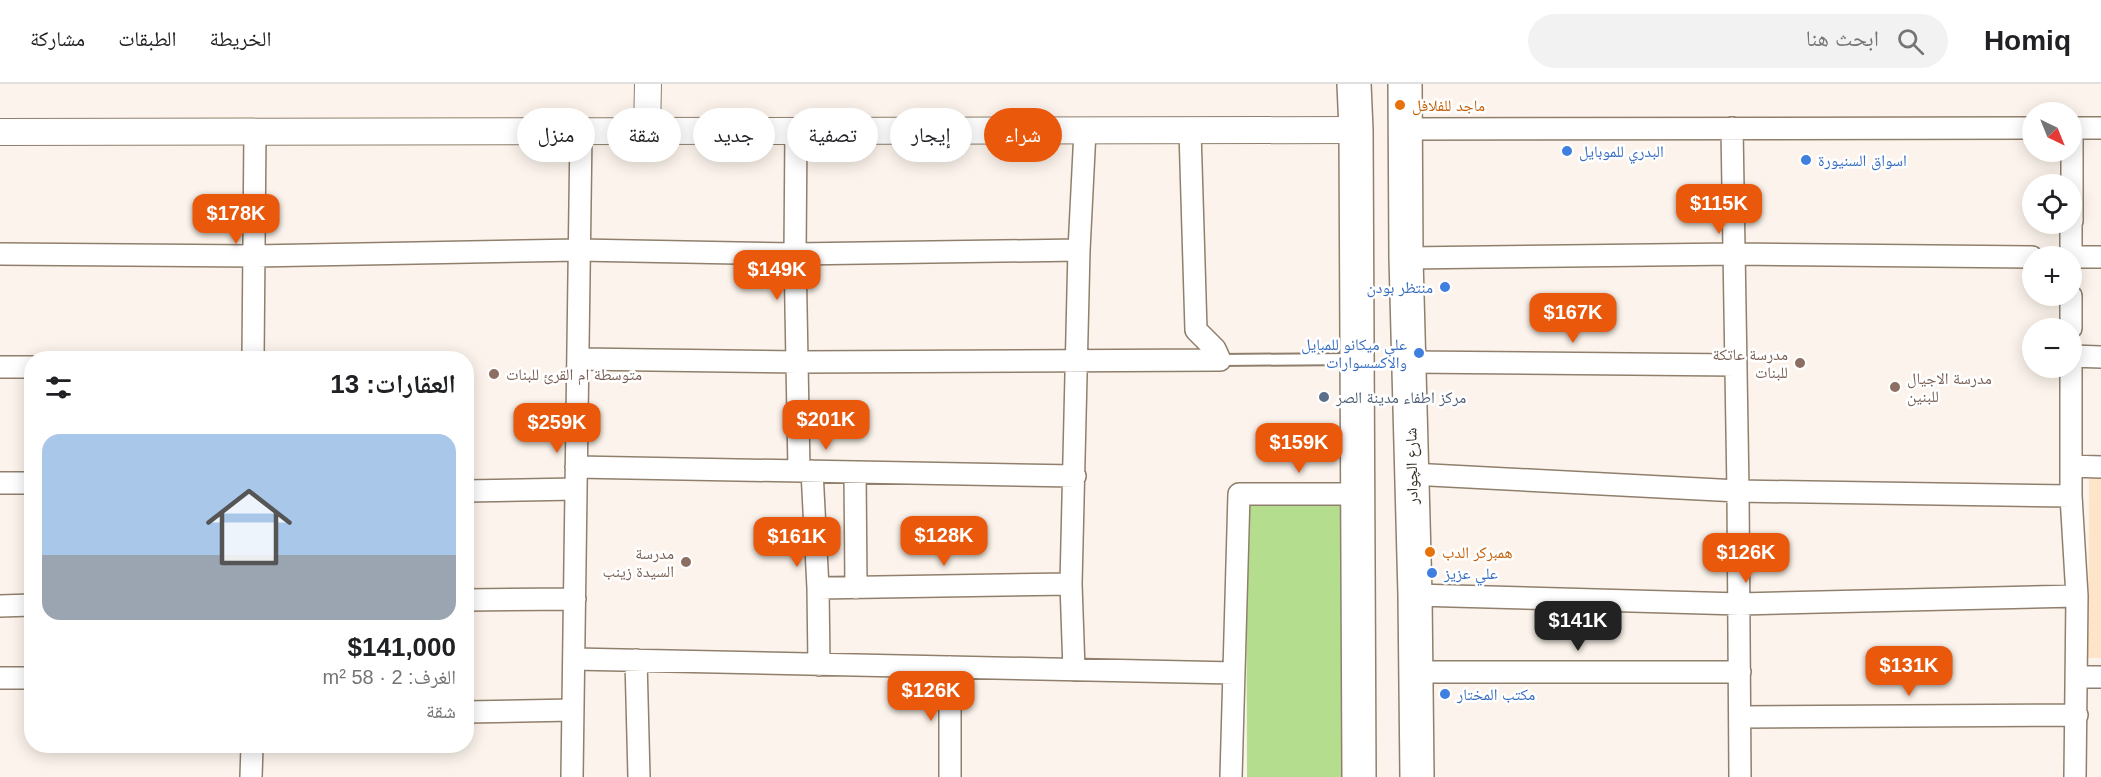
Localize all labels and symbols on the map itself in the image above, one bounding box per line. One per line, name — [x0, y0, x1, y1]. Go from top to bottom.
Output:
place label: ماجد للفلافل — [1412, 97, 1485, 116]
marker: ماجد للفلافل — [1393, 98, 1407, 112]
north arrow — [2022, 102, 2082, 162]
place label: البدري للموبايل — [1579, 143, 1664, 164]
marker: البدري للموبايل — [1560, 144, 1574, 158]
place label: اسواق السنيورة — [1818, 152, 1907, 171]
marker: اسواق السنيورة — [1799, 153, 1813, 167]
pin: $115K — [1677, 184, 1761, 235]
pin: $178K — [194, 194, 278, 245]
pin: $149K — [735, 250, 819, 301]
place label: منتظر بودن — [1366, 279, 1433, 298]
marker: منتظر بودن — [1438, 280, 1452, 294]
pin: $167K — [1531, 293, 1615, 344]
place label: علي ميكانو للمبايل والاكسسوارات — [1301, 336, 1407, 372]
marker: علي ميكانو للمبايل والاكسسوارات — [1412, 346, 1426, 360]
place label: مدرسة عاتكة للبنات — [1713, 346, 1788, 381]
marker: مدرسة عاتكة للبنات — [1793, 356, 1807, 370]
place label: متوسطة ام القرئ للبنات — [506, 366, 642, 385]
marker: متوسطة ام القرئ للبنات — [487, 367, 501, 381]
place label: مدرسة الاجيال للبنين — [1907, 370, 1992, 407]
marker: مدرسة الاجيال للبنين — [1888, 380, 1902, 394]
place label: مركز اطفاء مدينة الصر — [1335, 389, 1466, 407]
marker: مركز اطفاء مدينة الصر — [1317, 390, 1331, 404]
pin: $201K — [784, 400, 868, 451]
pin: $259K — [515, 403, 599, 454]
pin: $159K — [1257, 423, 1341, 474]
street label: شارع الچوادر — [1402, 427, 1423, 506]
pin: $128K — [902, 516, 986, 567]
pin: $161K — [755, 517, 839, 568]
pin: $126K — [1704, 533, 1788, 584]
place label: همبركر الدب — [1442, 544, 1513, 562]
place label: مدرسة السيدة زينب — [602, 545, 674, 581]
marker: همبركر الدب — [1423, 545, 1437, 559]
marker: مدرسة السيدة زينب — [679, 555, 693, 569]
place label: علي عزيز — [1443, 565, 1498, 586]
marker: علي عزيز — [1425, 566, 1439, 580]
pin: $141K — [1536, 601, 1620, 652]
pin: $131K — [1867, 646, 1951, 697]
pin: $126K — [889, 671, 973, 722]
place label: مكتب المختار — [1456, 686, 1535, 704]
marker: مكتب المختار — [1438, 687, 1452, 701]

